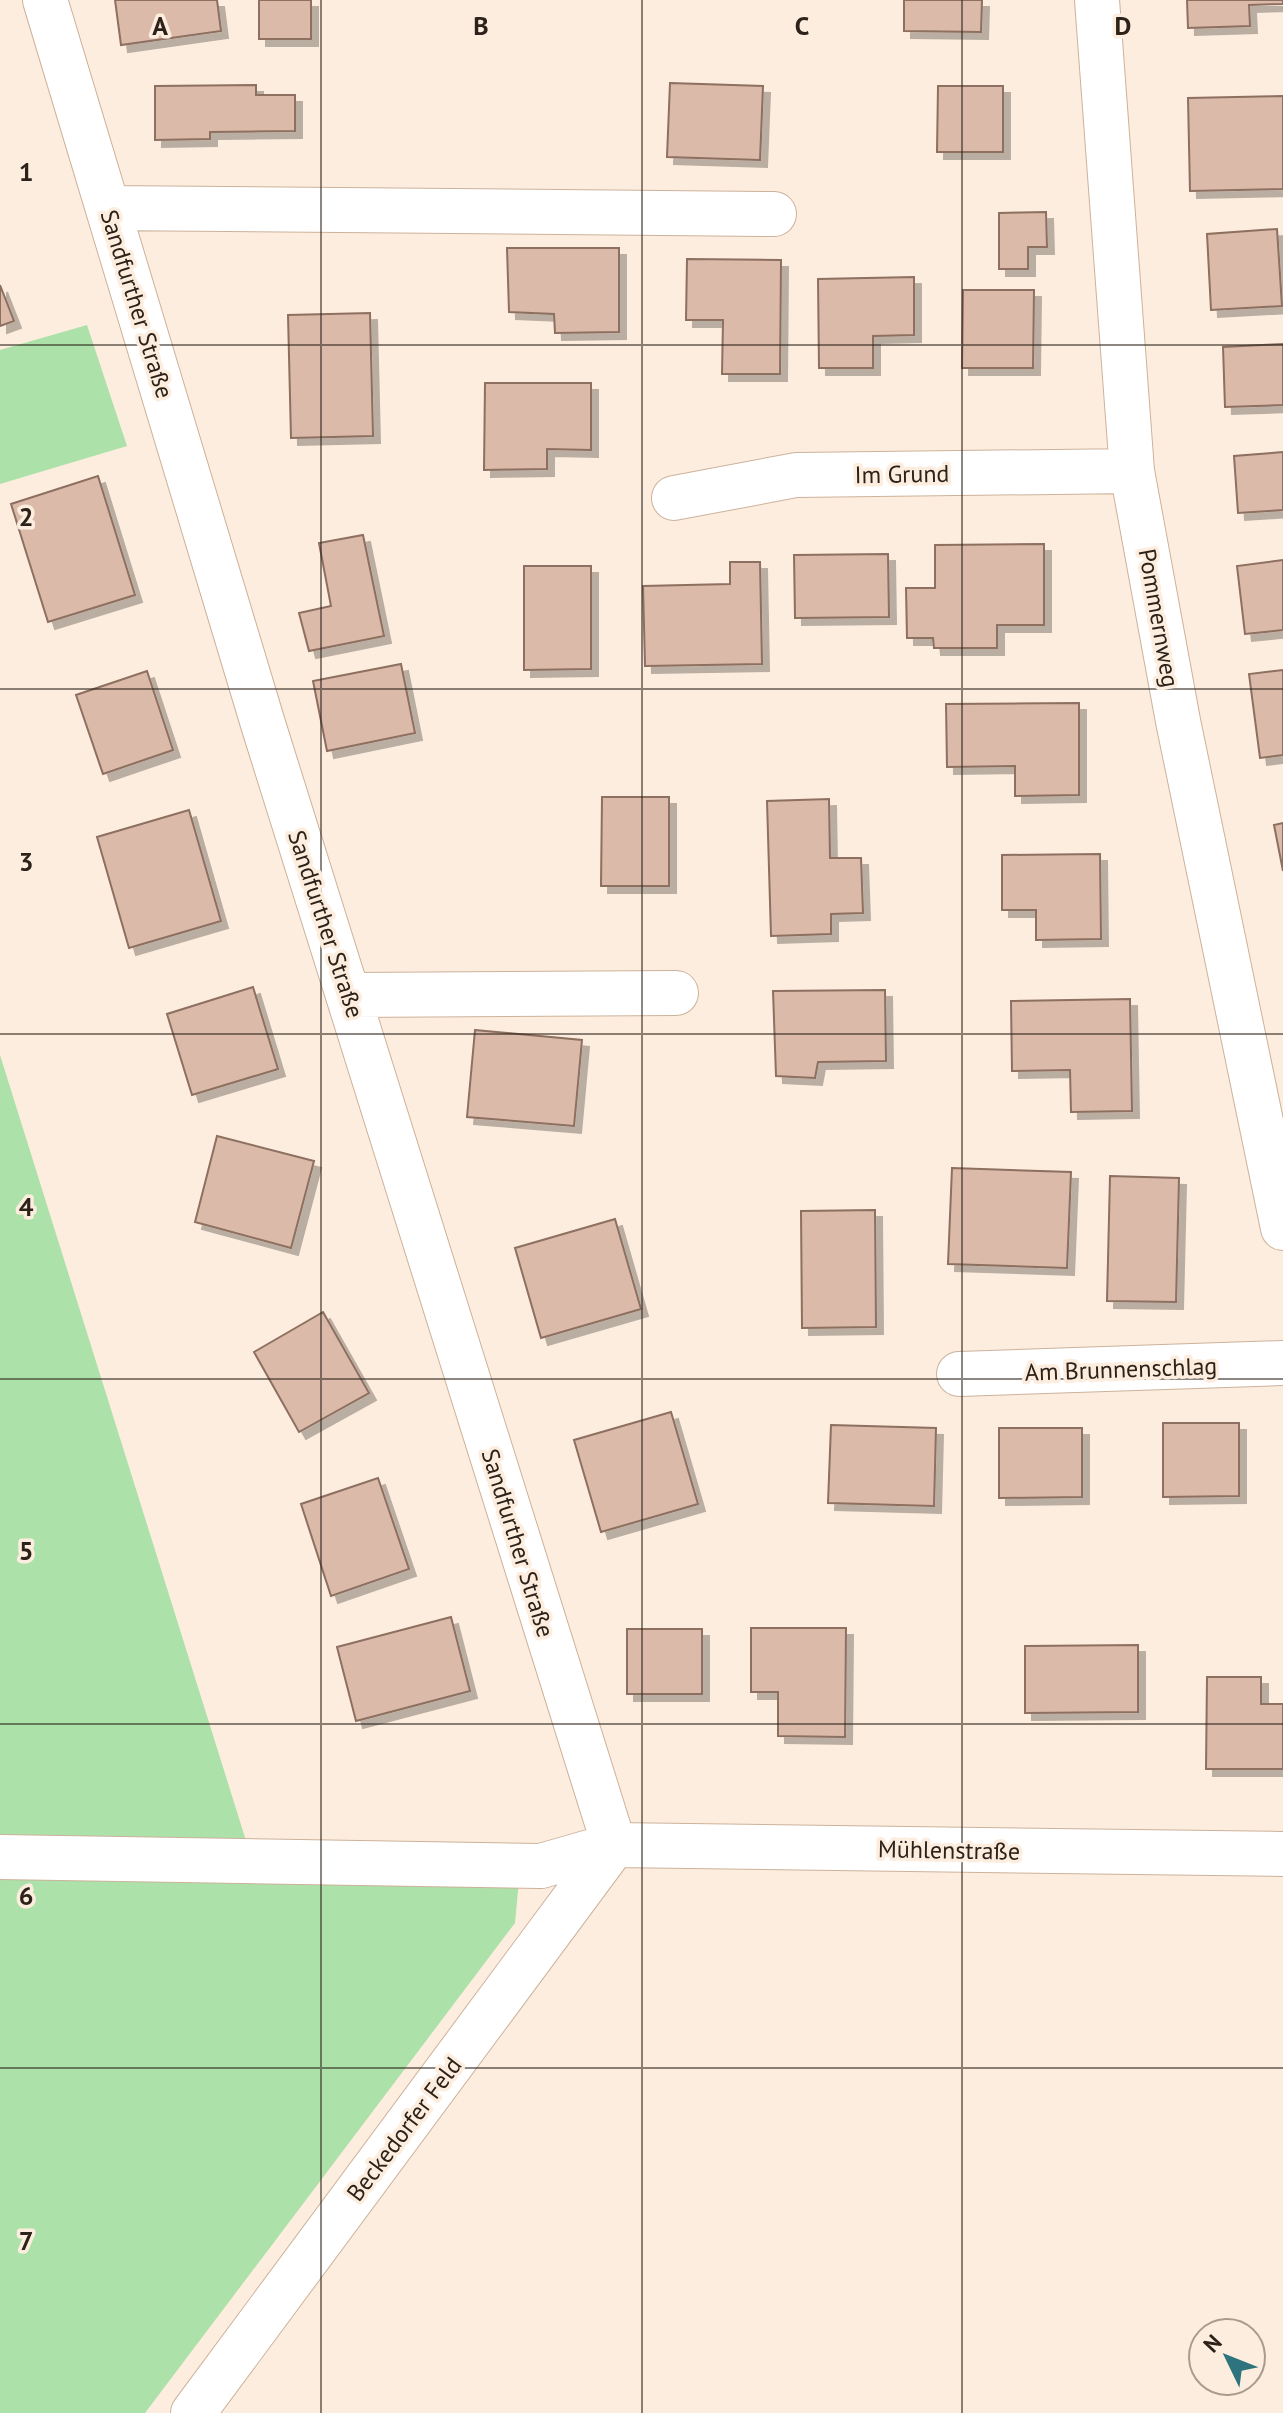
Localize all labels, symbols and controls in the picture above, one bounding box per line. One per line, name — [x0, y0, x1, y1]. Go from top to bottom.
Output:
text: A — [152, 9, 168, 42]
text: B — [473, 9, 489, 42]
text: C — [795, 9, 809, 42]
text: D — [1115, 9, 1131, 42]
text: 1 — [19, 155, 33, 188]
street label: Sandfurther Straße — [94, 206, 180, 402]
street label: Im Grund — [854, 458, 950, 490]
text: 2 — [19, 500, 33, 533]
street label: Pommernweg — [1132, 546, 1186, 690]
street label: Sandfurther Straße — [281, 826, 371, 1022]
text: 3 — [19, 845, 33, 878]
text: 4 — [19, 1190, 34, 1223]
street label: Am Brunnenschlag — [1024, 1350, 1218, 1388]
street label: Sandfurther Straße — [475, 1445, 561, 1641]
text: 5 — [19, 1534, 33, 1567]
street label: Mühlenstraße — [878, 1833, 1020, 1867]
text: 6 — [19, 1879, 33, 1912]
street label: Beckedorfer Feld — [340, 2051, 468, 2207]
text: 7 — [19, 2224, 33, 2257]
north arrow — [1187, 2317, 1267, 2397]
text: N — [1197, 2329, 1228, 2358]

